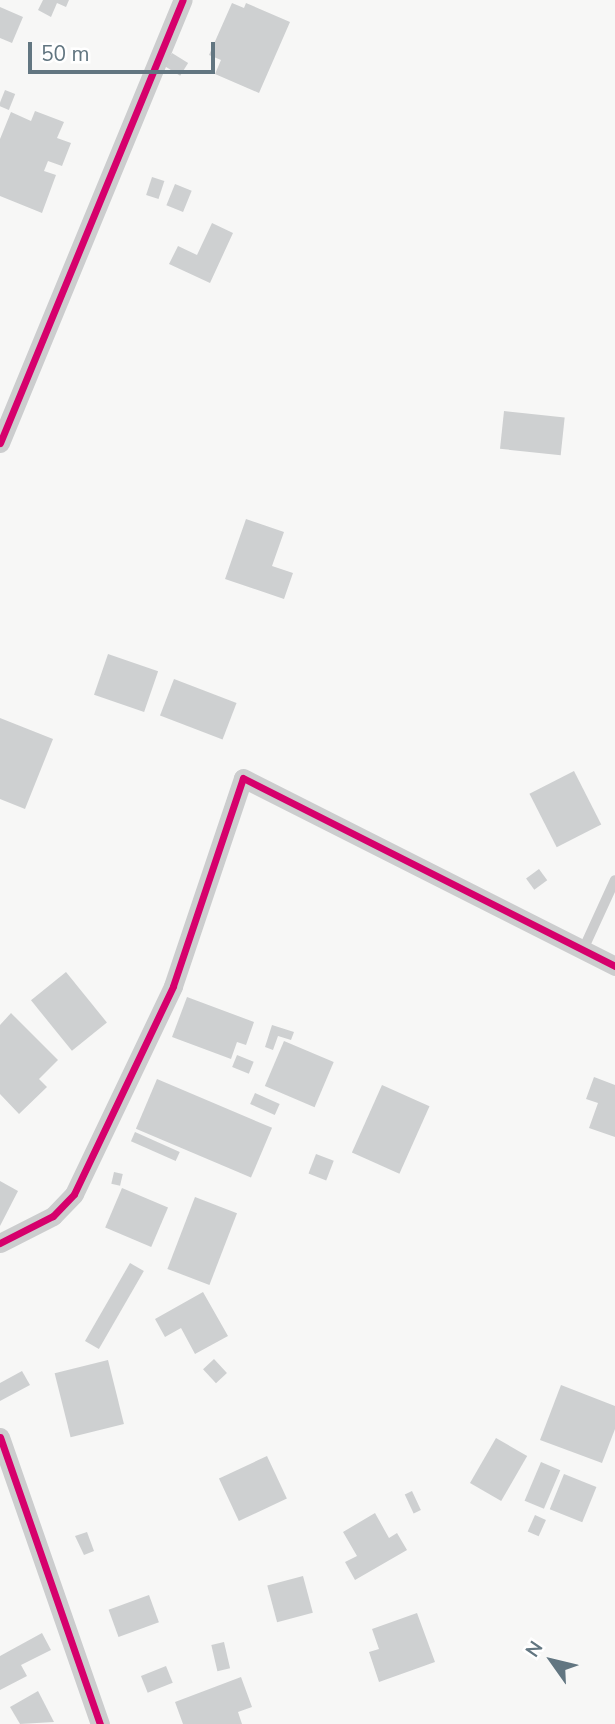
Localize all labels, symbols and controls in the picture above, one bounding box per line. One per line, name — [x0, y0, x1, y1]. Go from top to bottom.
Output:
scale bar — [32, 28, 219, 72]
text: 50 m — [41, 40, 90, 68]
north arrow — [517, 1626, 587, 1696]
text: N — [520, 1636, 549, 1662]

